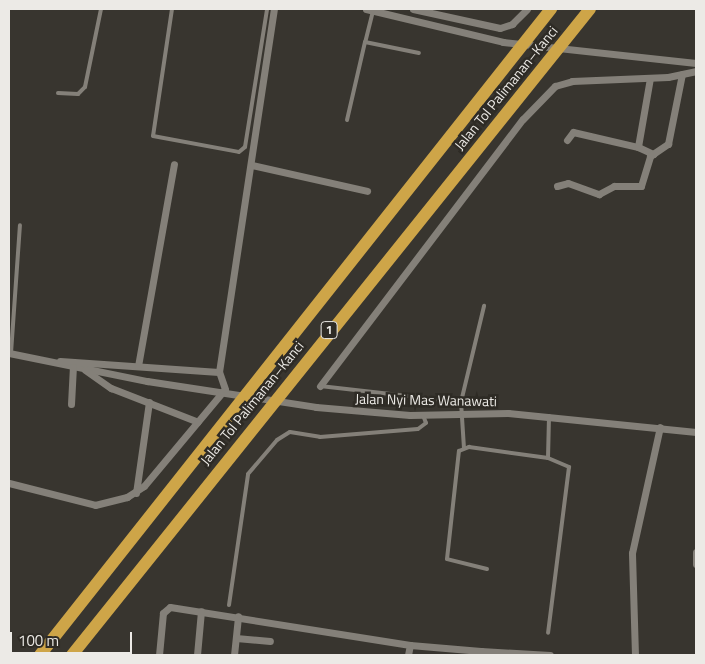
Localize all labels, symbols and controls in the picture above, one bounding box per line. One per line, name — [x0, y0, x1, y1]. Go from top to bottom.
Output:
street label: Jalan Tol Palimanan–Kanci — [451, 23, 561, 153]
road number: 1 — [320, 320, 338, 340]
street label: Jalan Tol Palimanan–Kanci — [197, 338, 307, 468]
street label: Jalan Nyi Mas Wanawati — [355, 390, 497, 410]
scale bar — [12, 622, 135, 654]
text: 100 m — [18, 629, 59, 652]

